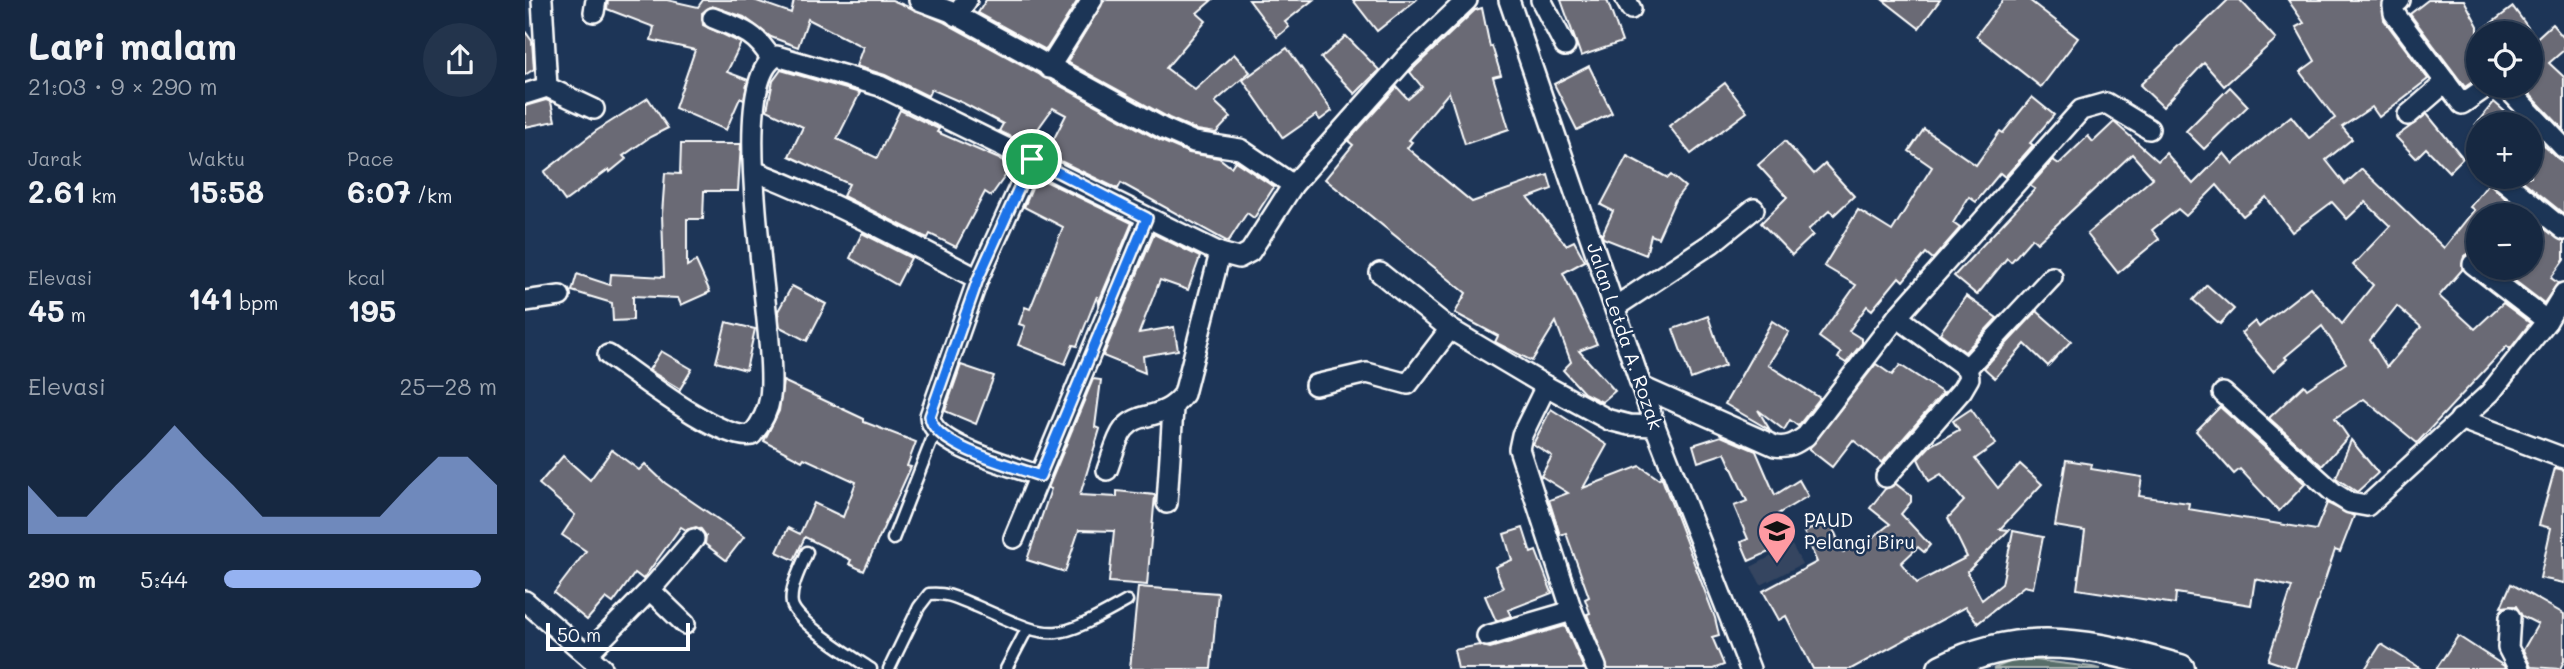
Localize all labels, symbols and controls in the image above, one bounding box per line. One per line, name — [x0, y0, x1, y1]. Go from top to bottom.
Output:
text: Lari malam — [28, 20, 237, 70]
map controls — [2466, 21, 2543, 280]
button: locate — [2466, 21, 2543, 98]
button: share — [423, 23, 497, 97]
text: 21:03 · 9 × 290 m — [28, 71, 218, 101]
button: + — [2466, 112, 2543, 189]
pin — [1002, 129, 1062, 189]
icon: arrive — [1013, 140, 1051, 178]
text: Jarak — [28, 146, 82, 171]
text: Waktu — [188, 146, 245, 171]
text: Pace — [347, 146, 394, 171]
text: 2.61 — [28, 171, 85, 211]
text: 15:58 — [188, 171, 264, 211]
text: 6:07 — [347, 171, 411, 211]
text: km — [85, 183, 117, 208]
text: /km — [411, 183, 452, 208]
button: − — [2466, 203, 2543, 280]
street label: Jalan Letda A. Rozak — [1582, 239, 1669, 433]
text: Elevasi — [28, 265, 92, 290]
text: kcal — [347, 265, 385, 290]
text: 141 — [188, 278, 233, 318]
text: 45 — [28, 290, 65, 330]
text: bpm — [233, 290, 278, 315]
text: 195 — [347, 290, 396, 330]
text: m — [65, 302, 86, 327]
text: Elevasi — [28, 371, 106, 401]
text: 25–28 m — [400, 371, 497, 401]
place label: PAUD Pelangi Biru — [1804, 507, 1915, 554]
school or university icon: PAUD Pelangi Biru — [1756, 510, 1798, 565]
text: 290 m — [28, 564, 96, 594]
text: 5:44 — [140, 564, 188, 594]
scale bar — [546, 620, 689, 652]
text: 50 m — [557, 622, 601, 647]

